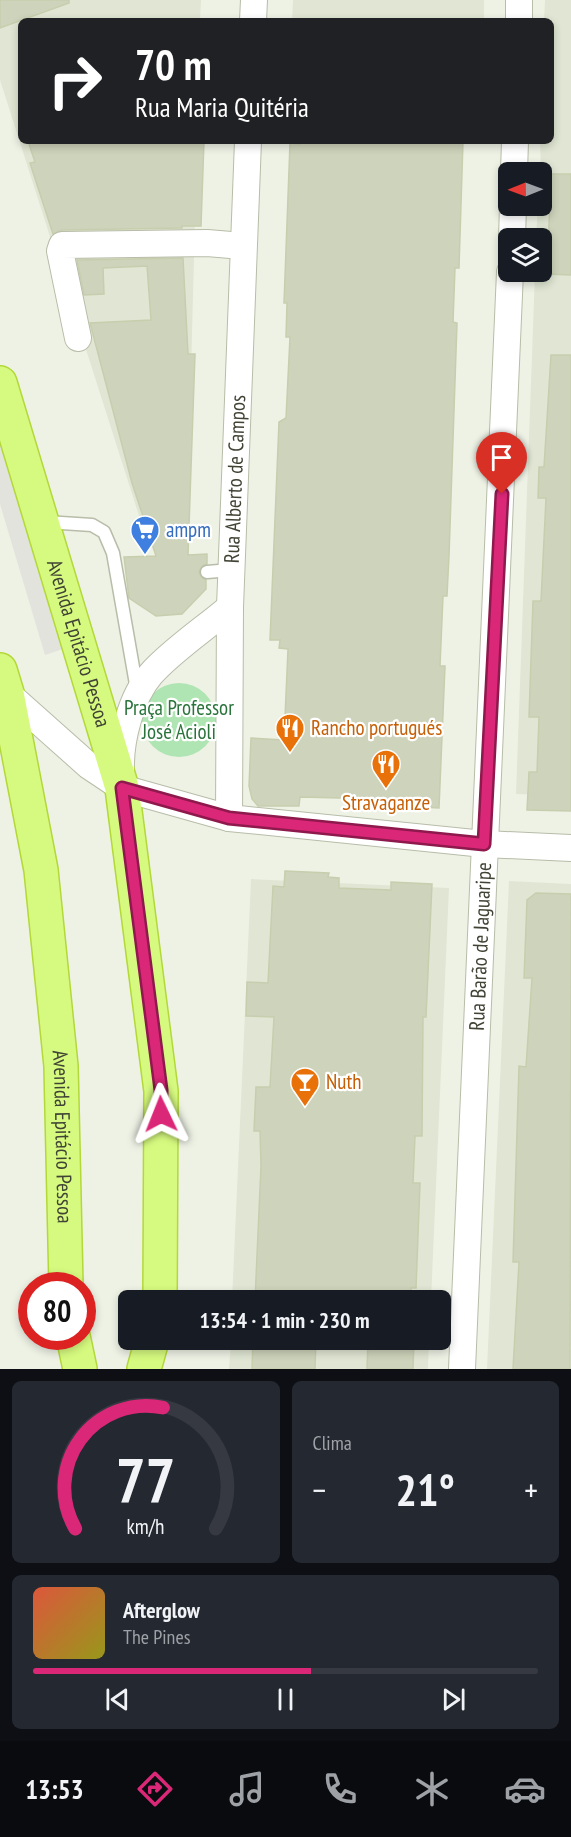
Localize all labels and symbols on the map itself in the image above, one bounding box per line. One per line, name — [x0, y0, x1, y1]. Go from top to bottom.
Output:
north arrow — [498, 162, 552, 216]
street label: Rua Alberto de Campos — [218, 394, 251, 564]
pin — [476, 432, 527, 494]
supermarket icon: ampm — [129, 514, 161, 556]
place label: ampm — [166, 516, 211, 543]
street label: Avenida Epitácio Pessoa — [41, 556, 117, 730]
park label: Praça Professor José Acioli — [124, 694, 234, 745]
restaurant icon: Rancho portugués — [274, 712, 306, 754]
place label: Rancho portugués — [311, 714, 442, 741]
restaurant icon: Stravaganze — [370, 748, 402, 790]
place label: Stravaganze — [342, 789, 430, 816]
street label: Rua Barão de Jaguaripe — [463, 862, 497, 1031]
street label: Avenida Epitácio Pessoa — [46, 1049, 79, 1224]
bar icon: Nuth — [289, 1066, 321, 1108]
place label: Nuth — [326, 1068, 361, 1095]
position arrow — [129, 1082, 193, 1146]
speed limit sign: 80 — [18, 1272, 96, 1350]

